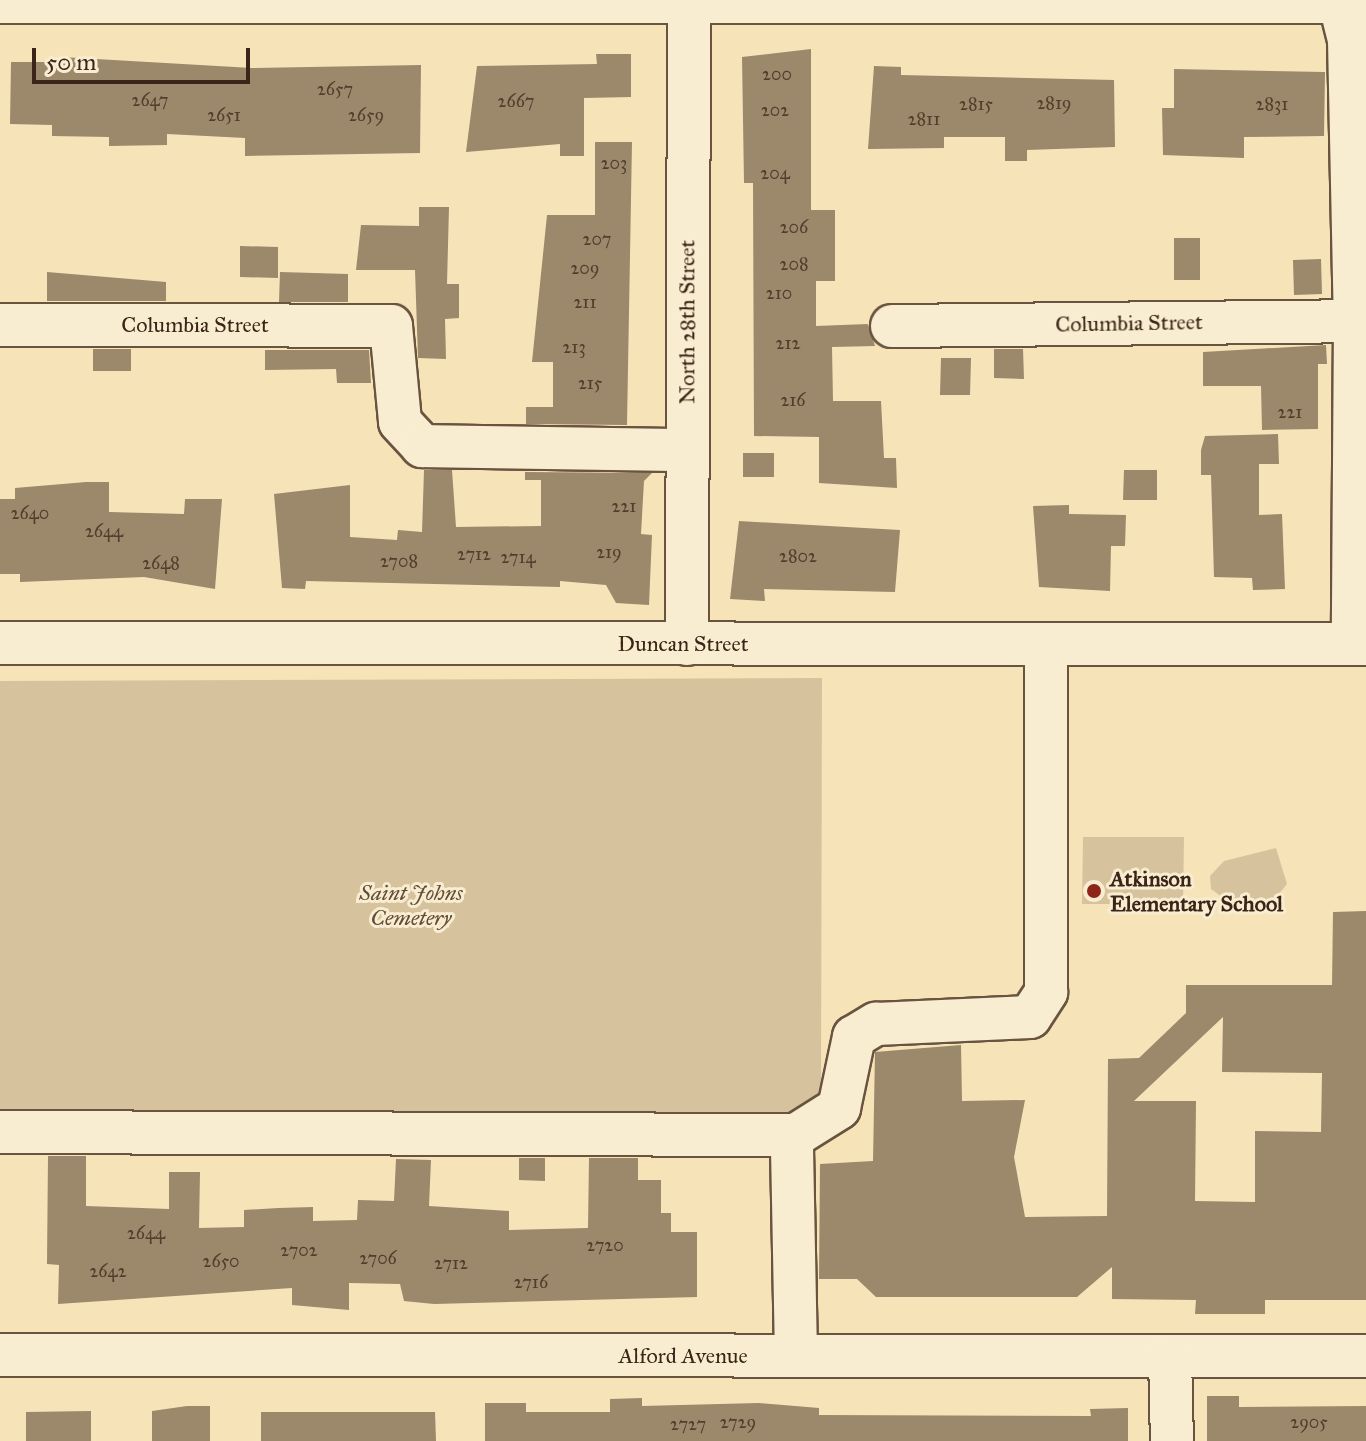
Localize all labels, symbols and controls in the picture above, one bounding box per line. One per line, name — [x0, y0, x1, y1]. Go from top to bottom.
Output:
scale bar — [36, 32, 254, 82]
text: 50 m — [46, 47, 96, 77]
house number: 200 — [762, 63, 792, 85]
house number: 2657 — [317, 78, 353, 100]
house number: 2647 — [132, 89, 168, 111]
house number: 2667 — [498, 90, 534, 112]
house number: 2819 — [1036, 92, 1072, 114]
house number: 2815 — [959, 93, 993, 115]
house number: 2831 — [1256, 93, 1288, 115]
house number: 202 — [761, 99, 789, 121]
house number: 2651 — [207, 104, 241, 126]
house number: 2659 — [348, 104, 384, 126]
house number: 2811 — [908, 108, 940, 130]
house number: 203 — [601, 152, 627, 174]
house number: 204 — [760, 162, 790, 184]
house number: 206 — [780, 216, 808, 238]
house number: 207 — [583, 228, 611, 250]
street label: North 28th Street — [674, 240, 700, 404]
house number: 208 — [780, 253, 808, 275]
house number: 209 — [570, 257, 600, 279]
house number: 210 — [766, 282, 792, 304]
house number: 211 — [573, 291, 597, 313]
street label: Columbia Street — [1055, 309, 1203, 337]
street label: Columbia Street — [121, 312, 269, 338]
house number: 212 — [776, 332, 800, 354]
house number: 213 — [562, 336, 586, 358]
house number: 215 — [578, 372, 602, 394]
house number: 216 — [780, 389, 806, 411]
house number: 221 — [1278, 401, 1302, 423]
house number: 221 — [612, 495, 636, 517]
house number: 2640 — [11, 502, 49, 524]
house number: 2644 — [85, 520, 123, 542]
house number: 219 — [596, 541, 622, 563]
house number: 2712 — [457, 543, 491, 565]
house number: 2802 — [779, 545, 817, 567]
house number: 2714 — [500, 546, 536, 568]
house number: 2708 — [380, 550, 418, 572]
house number: 2648 — [142, 552, 180, 574]
street label: Duncan Street — [618, 631, 748, 657]
place label: Atkinson Elementary School — [1110, 865, 1283, 916]
park label: Saint Johns Cemetery — [359, 879, 463, 930]
marker: Atkinson Elementary School — [1085, 882, 1103, 900]
house number: 2644 — [127, 1222, 165, 1244]
house number: 2720 — [586, 1234, 624, 1256]
house number: 2702 — [280, 1239, 318, 1261]
house number: 2706 — [359, 1247, 397, 1269]
house number: 2650 — [203, 1250, 239, 1272]
house number: 2712 — [434, 1252, 468, 1274]
house number: 2642 — [89, 1260, 127, 1282]
house number: 2716 — [514, 1271, 548, 1293]
street label: Alford Avenue — [618, 1343, 748, 1369]
house number: 2729 — [720, 1411, 756, 1433]
house number: 2905 — [1290, 1411, 1328, 1433]
house number: 2727 — [670, 1413, 706, 1435]

